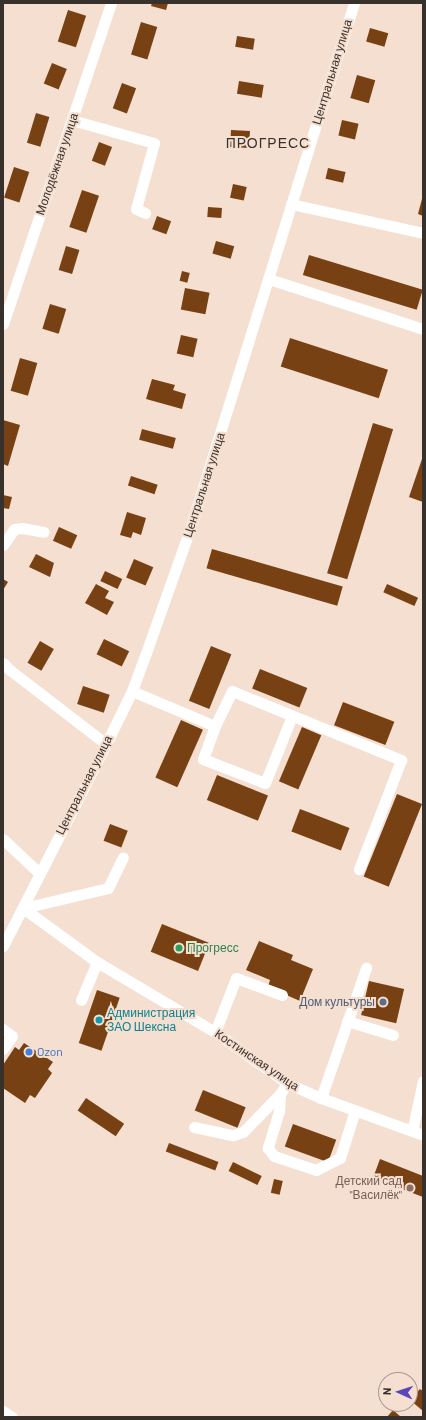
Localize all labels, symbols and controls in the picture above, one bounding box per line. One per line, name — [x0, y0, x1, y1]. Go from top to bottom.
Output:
street label: Центральная улица — [309, 18, 355, 126]
street label: Молодёжная улица — [33, 111, 81, 217]
district label: ПРОГРЕСС — [226, 135, 310, 151]
street label: Центральная улица — [180, 431, 228, 539]
street label: Центральная улица — [53, 733, 115, 837]
place label: Прогресс — [187, 941, 239, 955]
marker: Прогресс — [174, 943, 184, 953]
place label: Дом культуры — [299, 995, 375, 1009]
marker: Дом культуры — [378, 997, 388, 1007]
place label: Администрация ЗАО Шексна — [107, 1006, 195, 1034]
marker: Администрация ЗАО Шексна — [94, 1015, 104, 1025]
street label: Костинская улица — [212, 1026, 302, 1094]
place label: Ozon — [37, 1045, 63, 1059]
marker: Ozon — [24, 1047, 34, 1057]
place label: Детский сад "Василёк" — [336, 1174, 402, 1202]
marker: Детский сад "Василёк" — [405, 1183, 415, 1193]
north arrow — [378, 1372, 418, 1412]
text: N — [380, 1387, 393, 1395]

